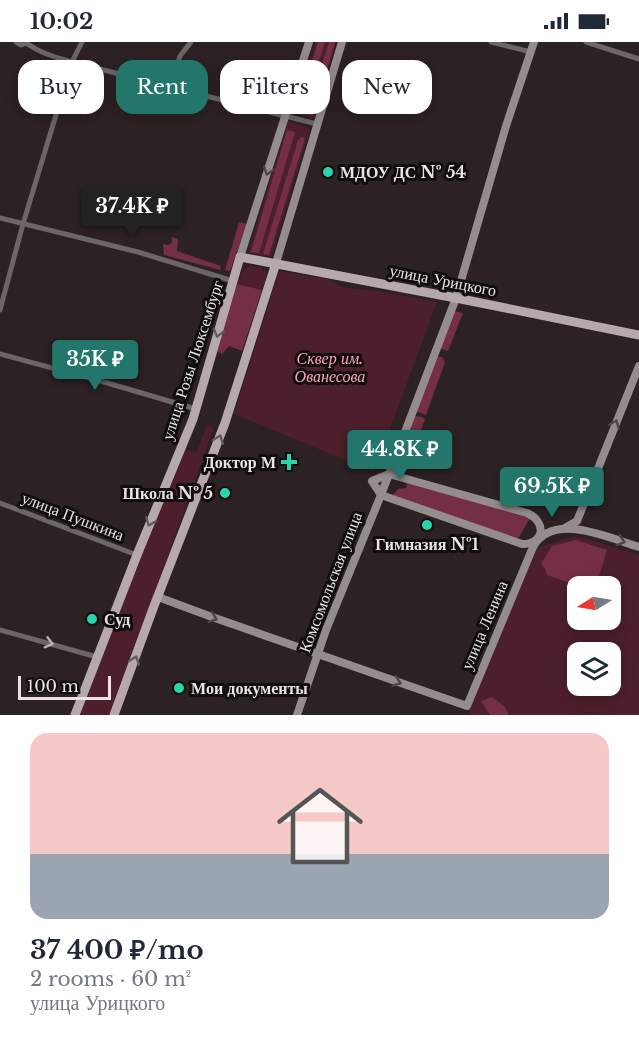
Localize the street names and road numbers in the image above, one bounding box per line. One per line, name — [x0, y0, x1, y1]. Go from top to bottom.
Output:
street label: улица Урицкого — [388, 260, 498, 300]
street label: улица Розы Люксембург — [157, 277, 227, 443]
street label: улица Пушкина — [19, 487, 127, 545]
street label: Комсомольская улица — [294, 509, 366, 655]
street label: улица Ленина — [456, 577, 512, 673]

